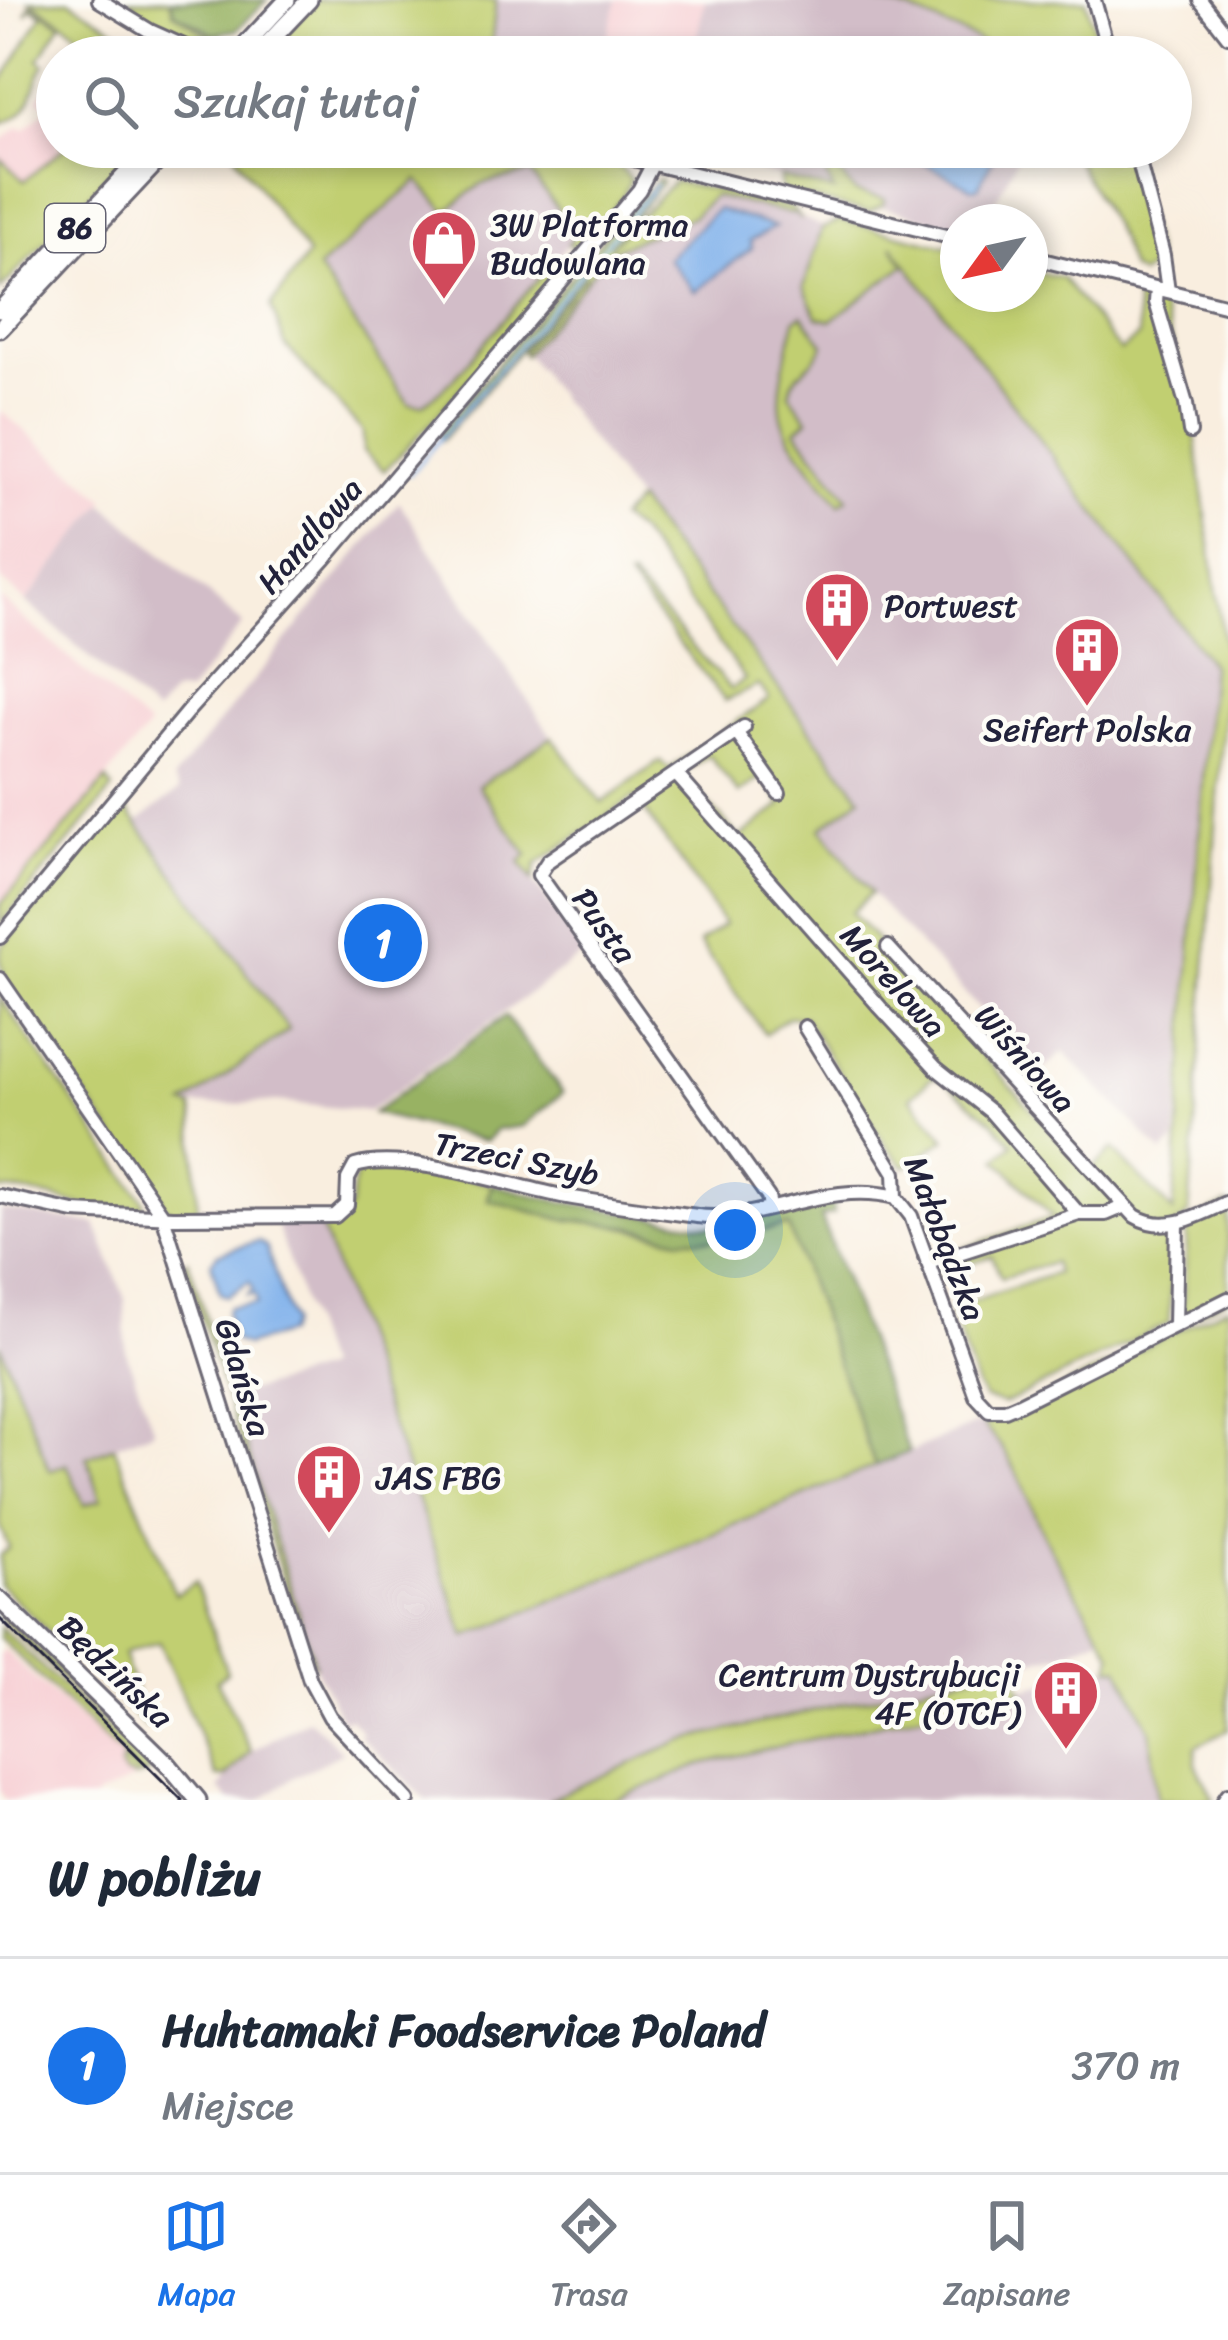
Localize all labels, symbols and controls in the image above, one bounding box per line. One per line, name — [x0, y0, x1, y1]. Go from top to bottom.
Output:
search box — [36, 36, 1192, 168]
text: Szukaj tutaj — [174, 62, 418, 142]
icon: search — [78, 69, 144, 135]
place label: 3W Platforma Budowlana — [490, 196, 689, 292]
road number: 86 — [45, 204, 105, 252]
north arrow — [940, 204, 1048, 312]
shop icon: 3W Platforma Budowlana — [409, 208, 479, 302]
street label: Handlowa — [242, 463, 378, 608]
building icon: Portwest — [802, 570, 872, 664]
place label: Portwest — [884, 577, 1018, 635]
building icon: Seifert Polska — [1052, 615, 1122, 709]
place label: Seifert Polska — [983, 701, 1192, 759]
street label: Pusta — [556, 875, 653, 977]
pin: 1 — [344, 898, 422, 988]
street label: Morelowa — [825, 910, 961, 1052]
street label: Wiśniowa — [959, 990, 1091, 1127]
street label: Trzeci Szyb — [429, 1115, 604, 1203]
street label: Małobądzka — [887, 1147, 1003, 1330]
your location — [705, 1200, 765, 1260]
street label: Gdańska — [198, 1311, 289, 1444]
building icon: JAS FBG — [294, 1442, 364, 1536]
place label: JAS FBG — [375, 1449, 502, 1507]
street label: Będzińska — [43, 1600, 188, 1743]
place label: Centrum Dystrybucji 4F (OTCF) — [719, 1646, 1021, 1742]
building icon: Centrum Dystrybucji 4F (OTCF) — [1031, 1658, 1101, 1752]
text: W pobliżu — [48, 1833, 261, 1923]
text: Huhtamaki Foodservice Poland — [162, 1991, 765, 2071]
text: 1 — [79, 2031, 95, 2100]
text: 370 m — [1072, 2031, 1180, 2100]
text: Miejsce — [162, 2071, 294, 2140]
tab: Mapa — [158, 2193, 235, 2323]
tab: Trasa — [550, 2193, 628, 2323]
tab: Zapisane — [943, 2193, 1070, 2323]

